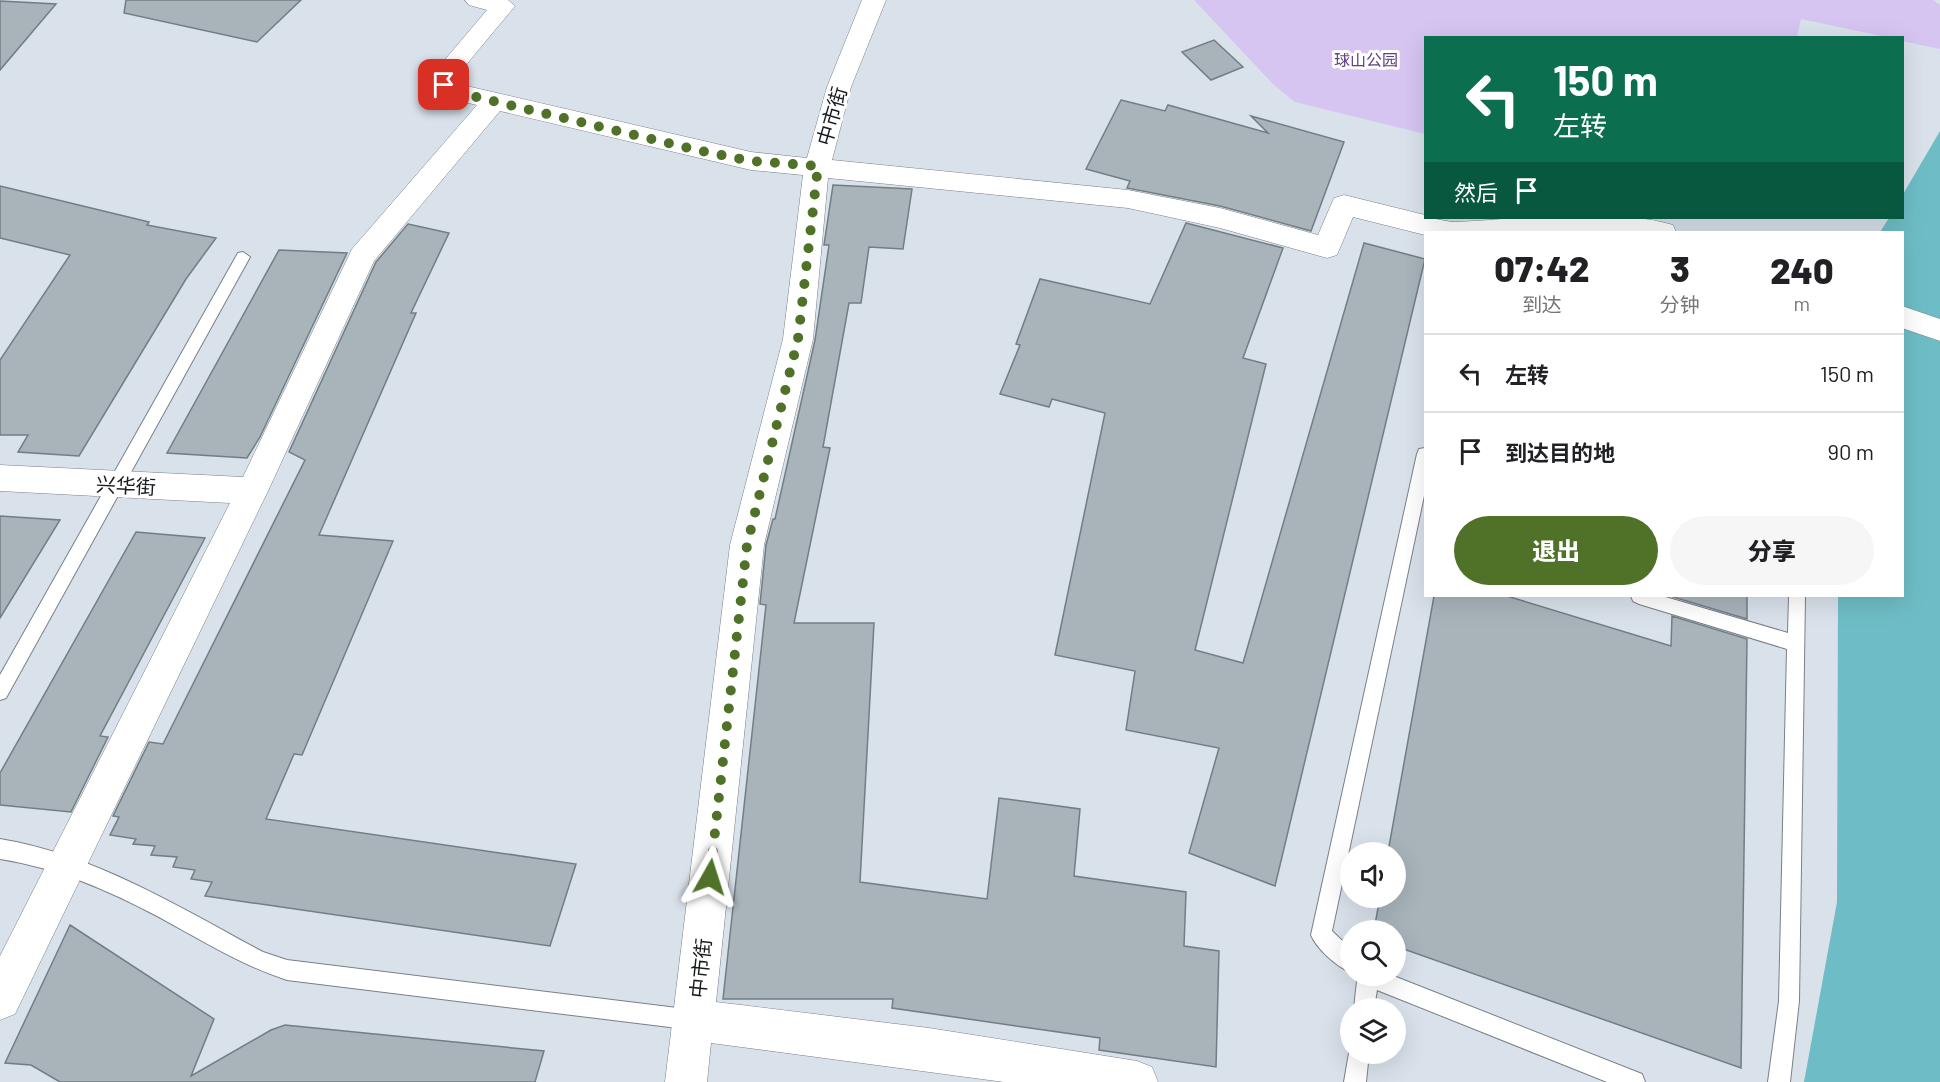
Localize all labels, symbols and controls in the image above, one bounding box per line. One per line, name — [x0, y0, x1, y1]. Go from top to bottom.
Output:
park label: 球山公园 — [1334, 50, 1398, 69]
text: 150 m — [1553, 54, 1658, 104]
pin — [418, 59, 469, 110]
icon: left — [1454, 60, 1532, 138]
icon: arrive — [427, 68, 460, 101]
street label: 中市街 — [811, 84, 851, 148]
text: 左转 — [1553, 109, 1607, 141]
icon: arrive — [1510, 174, 1543, 207]
text: 然后 — [1454, 179, 1498, 205]
text: 07:42 — [1494, 246, 1589, 289]
text: 3 — [1670, 246, 1690, 289]
text: 240 — [1770, 248, 1834, 291]
text: m — [1794, 291, 1810, 315]
text: 到达 — [1522, 292, 1562, 316]
text: 分钟 — [1660, 292, 1700, 316]
icon: left — [1454, 357, 1487, 390]
text: 150 m — [1820, 360, 1874, 386]
text: 左转 — [1505, 361, 1549, 387]
icon: arrive — [1454, 435, 1487, 468]
text: 90 m — [1828, 438, 1874, 464]
text: 到达目的地 — [1505, 439, 1615, 465]
street label: 兴华街 — [95, 471, 157, 499]
button: 退出 — [1454, 516, 1658, 585]
button: 分享 — [1670, 516, 1874, 585]
map controls — [1340, 842, 1406, 1064]
button: sound — [1340, 842, 1406, 908]
position arrow — [678, 845, 742, 909]
button: search — [1340, 920, 1406, 986]
street label: 中市街 — [685, 937, 715, 999]
button: layers — [1340, 998, 1406, 1064]

